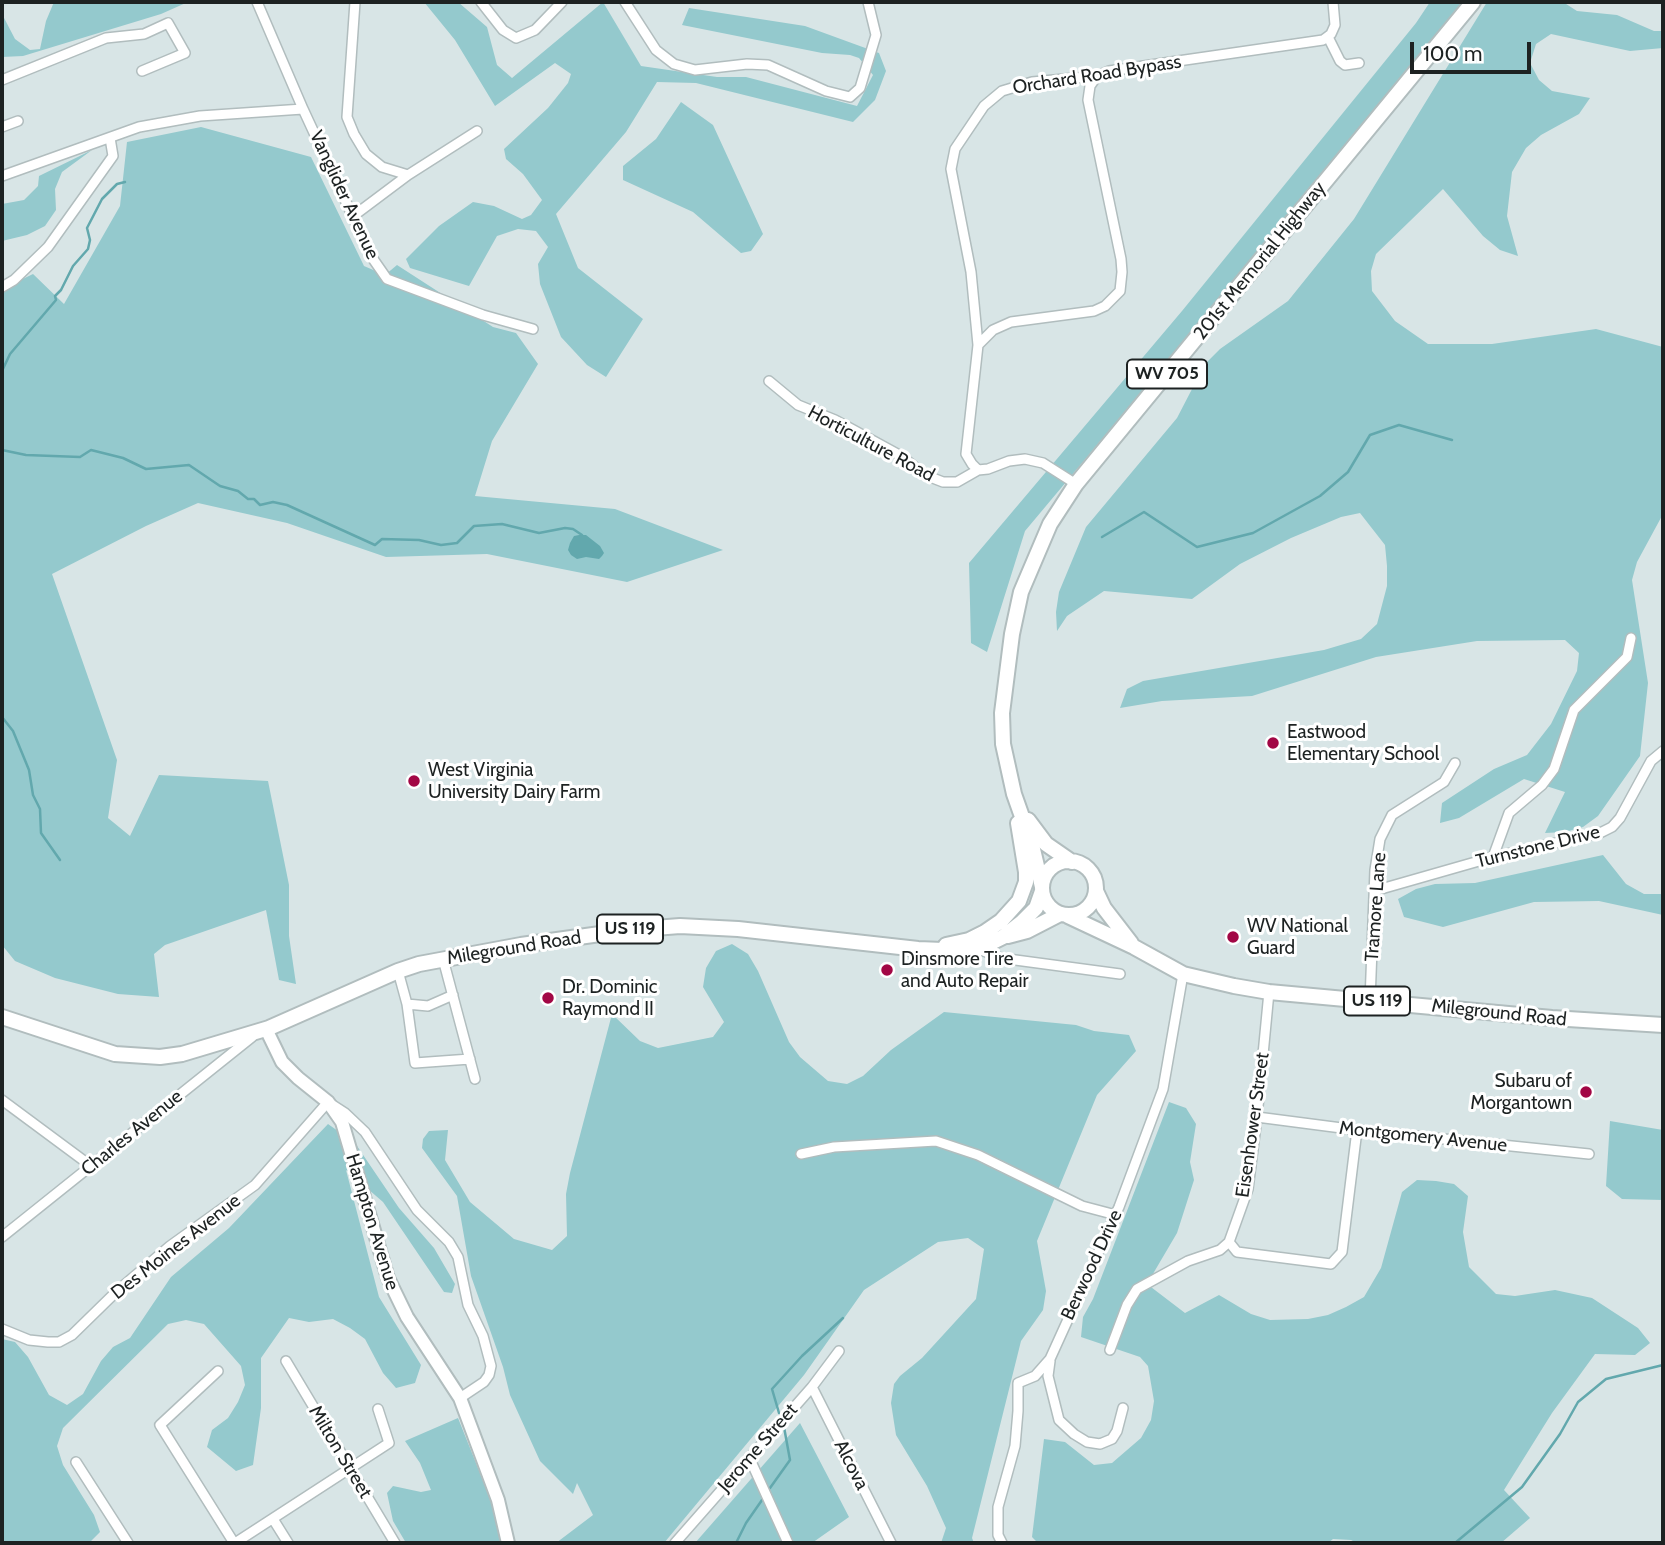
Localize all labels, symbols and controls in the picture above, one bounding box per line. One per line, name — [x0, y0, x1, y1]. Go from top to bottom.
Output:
scale bar — [1413, 28, 1534, 72]
text: 100 m — [1423, 41, 1482, 66]
street label: Orchard Road Bypass — [1011, 50, 1183, 100]
street label: Vanglider Avenue — [304, 127, 384, 263]
street label: 201st Memorial Highway — [1189, 177, 1331, 345]
road number: WV 705 — [1127, 360, 1207, 388]
street label: Horticulture Road — [804, 401, 938, 487]
place label: Eastwood Elementary School — [1287, 721, 1439, 765]
marker: Eastwood Elementary School — [1265, 735, 1281, 751]
place label: West Virginia University Dairy Farm — [428, 759, 601, 803]
marker: West Virginia University Dairy Farm — [406, 773, 422, 789]
street label: Turnstone Drive — [1474, 821, 1602, 873]
street label: Tramore Lane — [1361, 852, 1391, 962]
road number: US 119 — [597, 914, 663, 944]
place label: WV National Guard — [1247, 915, 1348, 959]
street label: Mileground Road — [445, 926, 583, 970]
marker: WV National Guard — [1225, 929, 1241, 945]
place label: Dinsmore Tire and Auto Repair — [901, 948, 1029, 992]
marker: Dinsmore Tire and Auto Repair — [879, 962, 895, 978]
place label: Dr. Dominic Raymond II — [562, 976, 657, 1020]
road number: US 119 — [1344, 986, 1410, 1016]
marker: Dr. Dominic Raymond II — [540, 990, 556, 1006]
street label: Mileground Road — [1430, 995, 1568, 1031]
street label: Eisenhower Street — [1232, 1051, 1274, 1199]
place label: Subaru of Morgantown — [1470, 1070, 1572, 1114]
marker: Subaru of Morgantown — [1578, 1084, 1594, 1100]
street label: Charles Avenue — [77, 1085, 187, 1181]
street label: Montgomery Avenue — [1338, 1117, 1508, 1157]
street label: Hampton Avenue — [340, 1151, 404, 1293]
street label: Des Moines Avenue — [107, 1189, 245, 1305]
street label: Berwood Drive — [1057, 1206, 1127, 1324]
street label: Jerome Street — [713, 1399, 803, 1497]
street label: Milton Street — [303, 1401, 377, 1503]
street label: Alcova — [829, 1436, 873, 1494]

